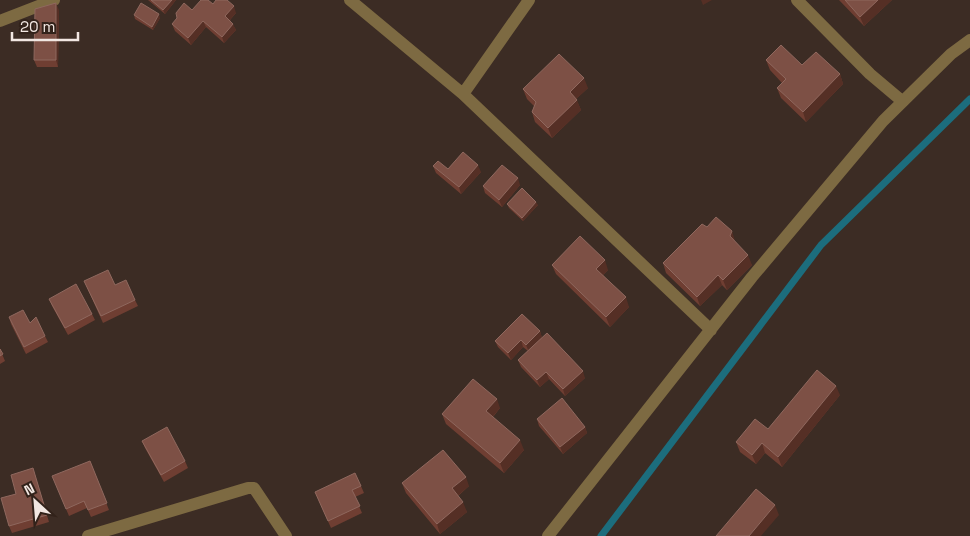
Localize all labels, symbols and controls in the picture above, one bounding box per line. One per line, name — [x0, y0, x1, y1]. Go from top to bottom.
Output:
scale bar — [12, 10, 79, 42]
text: 20 m — [20, 17, 55, 36]
north arrow — [10, 476, 60, 526]
text: N — [21, 479, 37, 499]

